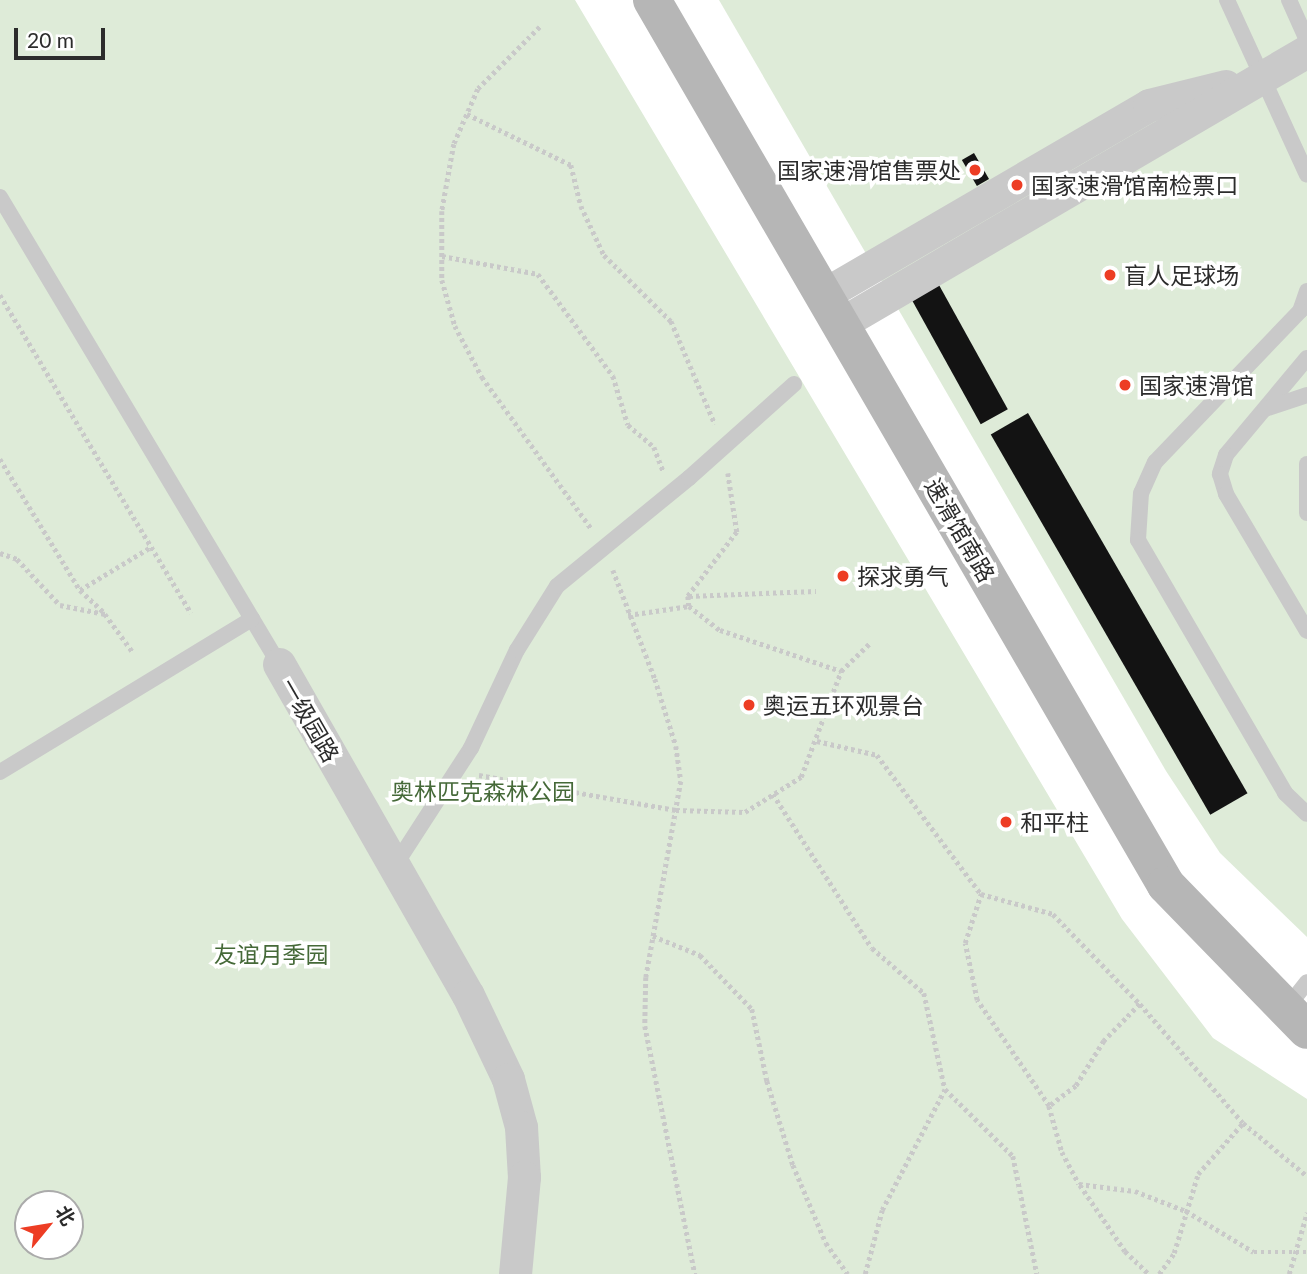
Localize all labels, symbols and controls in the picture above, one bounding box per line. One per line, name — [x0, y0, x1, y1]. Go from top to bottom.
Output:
scale bar — [18, 14, 108, 58]
text: 20 m — [27, 27, 74, 52]
place label: 国家速滑馆售票处 — [777, 156, 961, 184]
marker: 国家速滑馆售票处 — [967, 162, 983, 178]
place label: 国家速滑馆南检票口 — [1031, 171, 1238, 199]
marker: 国家速滑馆南检票口 — [1009, 177, 1025, 193]
place label: 盲人足球场 — [1124, 261, 1239, 289]
marker: 盲人足球场 — [1102, 267, 1118, 283]
place label: 国家速滑馆 — [1139, 371, 1254, 399]
marker: 国家速滑馆 — [1117, 377, 1133, 393]
street label: 速滑馆南路 — [919, 473, 1001, 587]
place label: 探求勇气 — [857, 562, 949, 590]
marker: 探求勇气 — [835, 568, 851, 584]
street label: 一级园路 — [275, 673, 345, 767]
place label: 奥运五环观景台 — [763, 691, 924, 719]
marker: 奥运五环观景台 — [741, 697, 757, 713]
park label: 奥林匹克森林公园 — [391, 777, 575, 805]
place label: 和平柱 — [1020, 808, 1089, 836]
marker: 和平柱 — [998, 814, 1014, 830]
park label: 友谊月季园 — [214, 940, 328, 968]
north arrow — [14, 1190, 84, 1260]
text: 北 — [51, 1201, 81, 1229]

